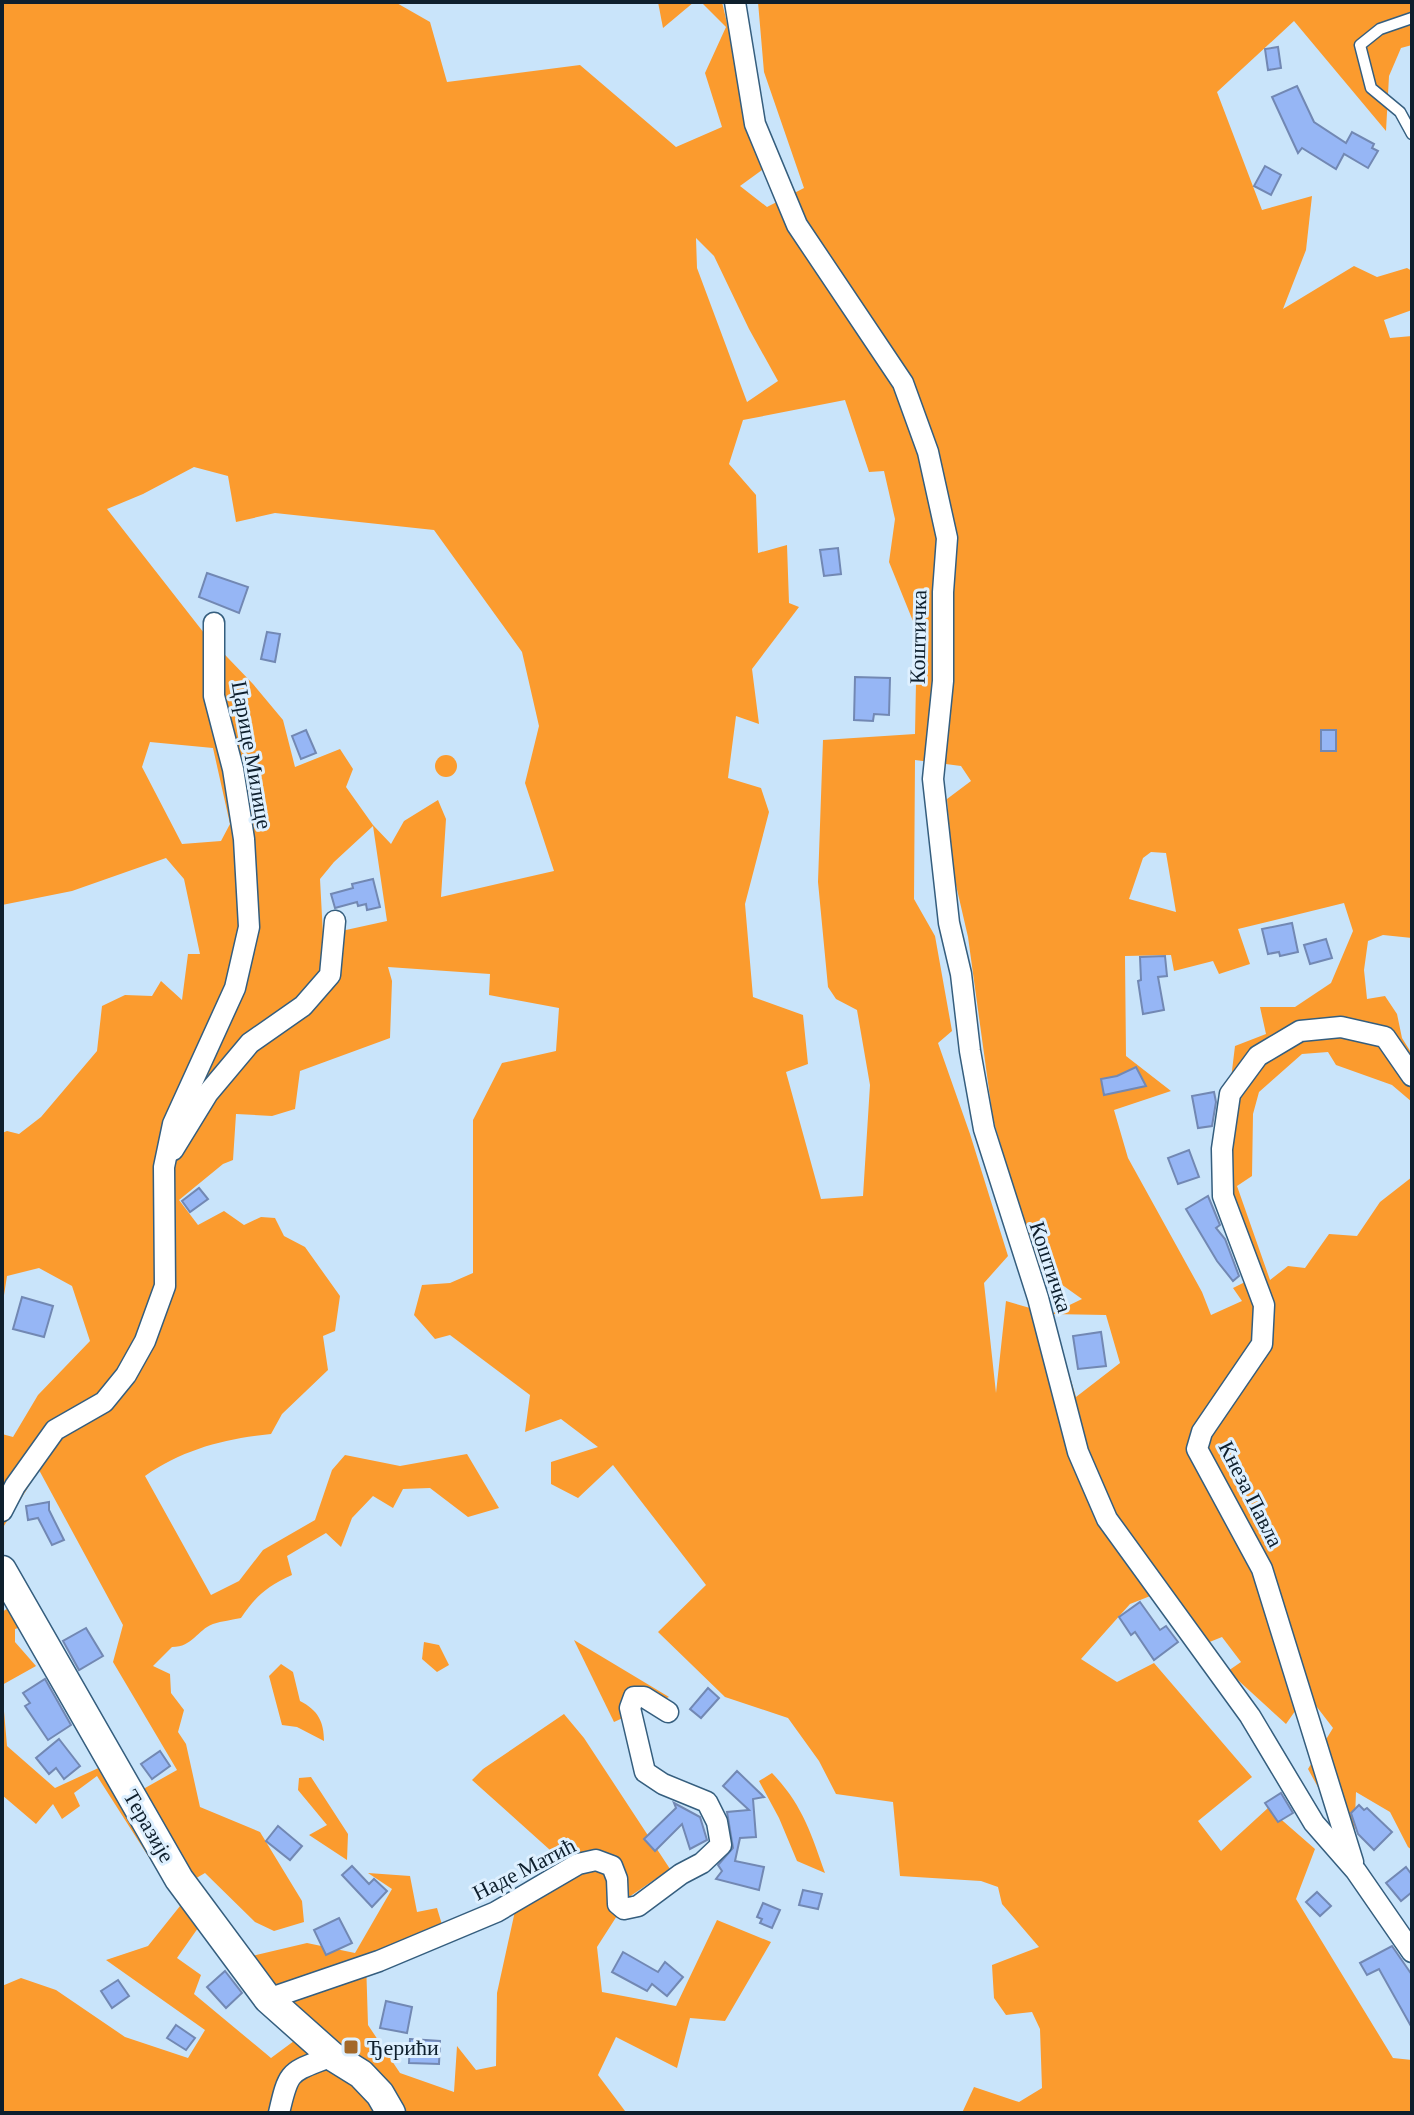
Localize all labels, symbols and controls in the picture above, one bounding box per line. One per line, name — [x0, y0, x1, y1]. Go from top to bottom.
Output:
street label: Коштичка — [905, 590, 931, 684]
street label: Царице Милице — [227, 679, 277, 831]
street label: Коштичка — [1025, 1218, 1077, 1316]
street label: Кнеза Павла — [1214, 1437, 1288, 1551]
street label: Теразије — [118, 1785, 180, 1867]
street label: Наде Матић — [468, 1832, 580, 1906]
place label: Ђерићи — [367, 2035, 439, 2060]
marker: Ђерићи — [342, 2038, 360, 2056]

